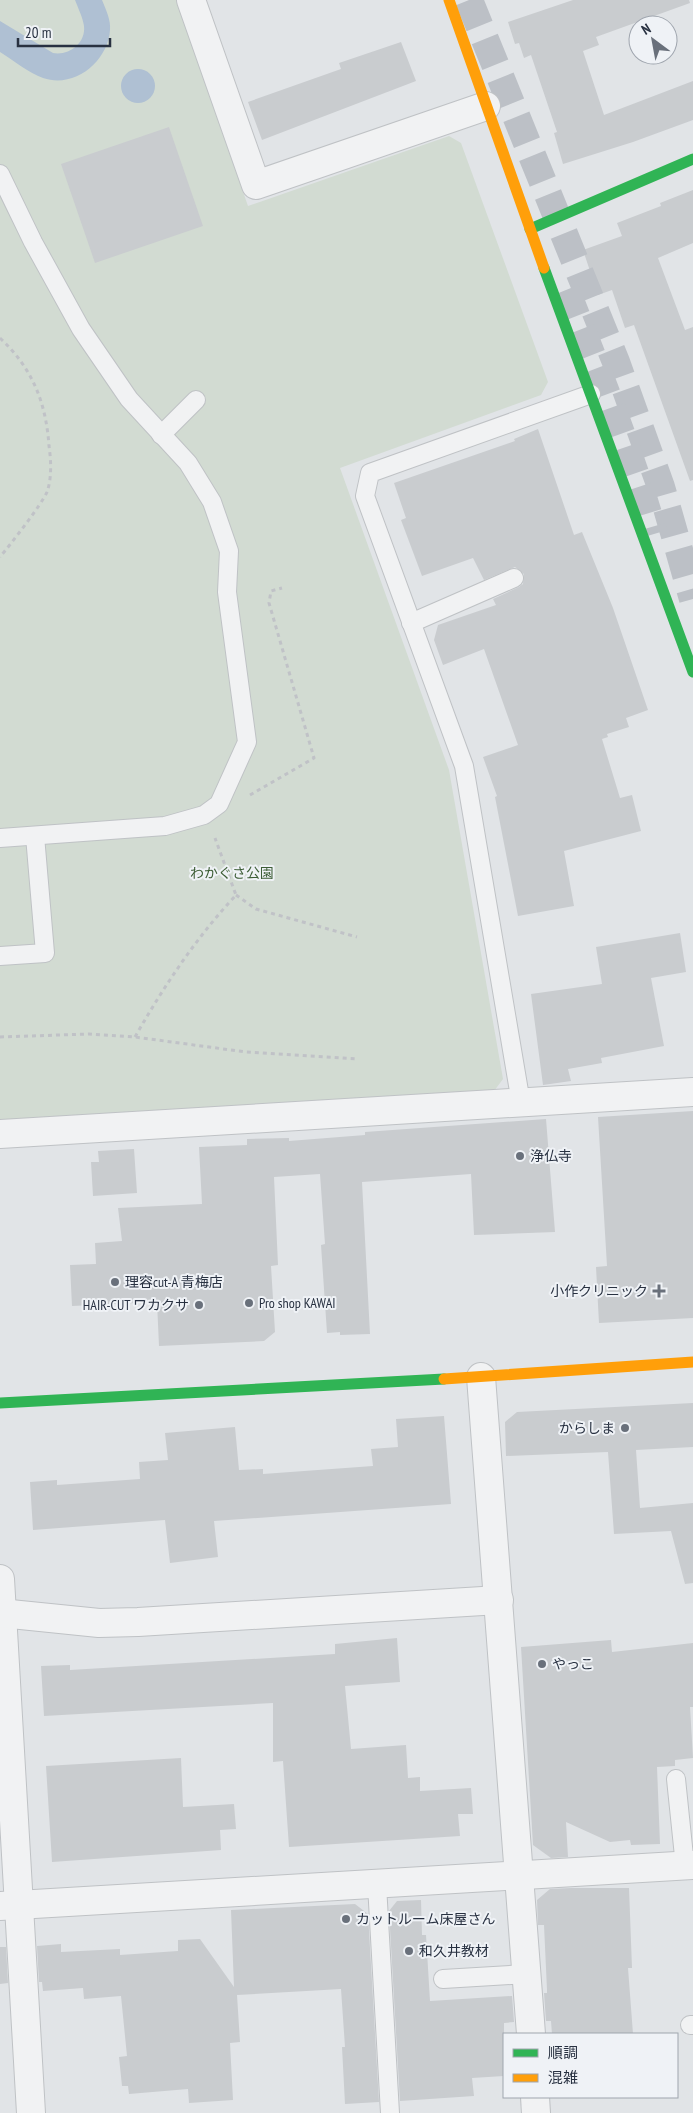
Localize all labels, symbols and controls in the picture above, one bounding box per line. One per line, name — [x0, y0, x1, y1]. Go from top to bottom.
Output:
scale bar — [18, 15, 110, 47]
north arrow — [628, 15, 678, 65]
text: N — [638, 19, 654, 39]
text: 20 m — [25, 23, 51, 42]
park label: わかぐさ公園 — [190, 864, 274, 882]
place label: 浄仏寺 — [530, 1147, 572, 1165]
marker: 浄仏寺 — [514, 1150, 526, 1162]
place label: 理容cut-A 青梅店 — [125, 1273, 223, 1291]
marker: 理容cut-A 青梅店 — [109, 1276, 121, 1288]
place label: 小作クリニック — [550, 1282, 648, 1300]
marker: 小作クリニック — [652, 1284, 666, 1298]
place label: Pro shop KAWAI — [259, 1294, 336, 1312]
place label: HAIR-CUT ワカクサ — [83, 1296, 189, 1314]
marker: Pro shop KAWAI — [243, 1297, 255, 1309]
marker: HAIR-CUT ワカクサ — [193, 1299, 205, 1311]
place label: からしま — [559, 1419, 615, 1437]
marker: からしま — [619, 1422, 631, 1434]
place label: やっこ — [552, 1655, 594, 1673]
marker: やっこ — [536, 1658, 548, 1670]
place label: カットルーム床屋さん — [356, 1910, 496, 1928]
marker: カットルーム床屋さん — [340, 1913, 352, 1925]
place label: 和久井教材 — [419, 1942, 489, 1960]
marker: 和久井教材 — [403, 1945, 415, 1957]
legend — [503, 2033, 678, 2098]
text: 順調 — [548, 2043, 578, 2062]
text: 混雑 — [548, 2068, 578, 2087]

